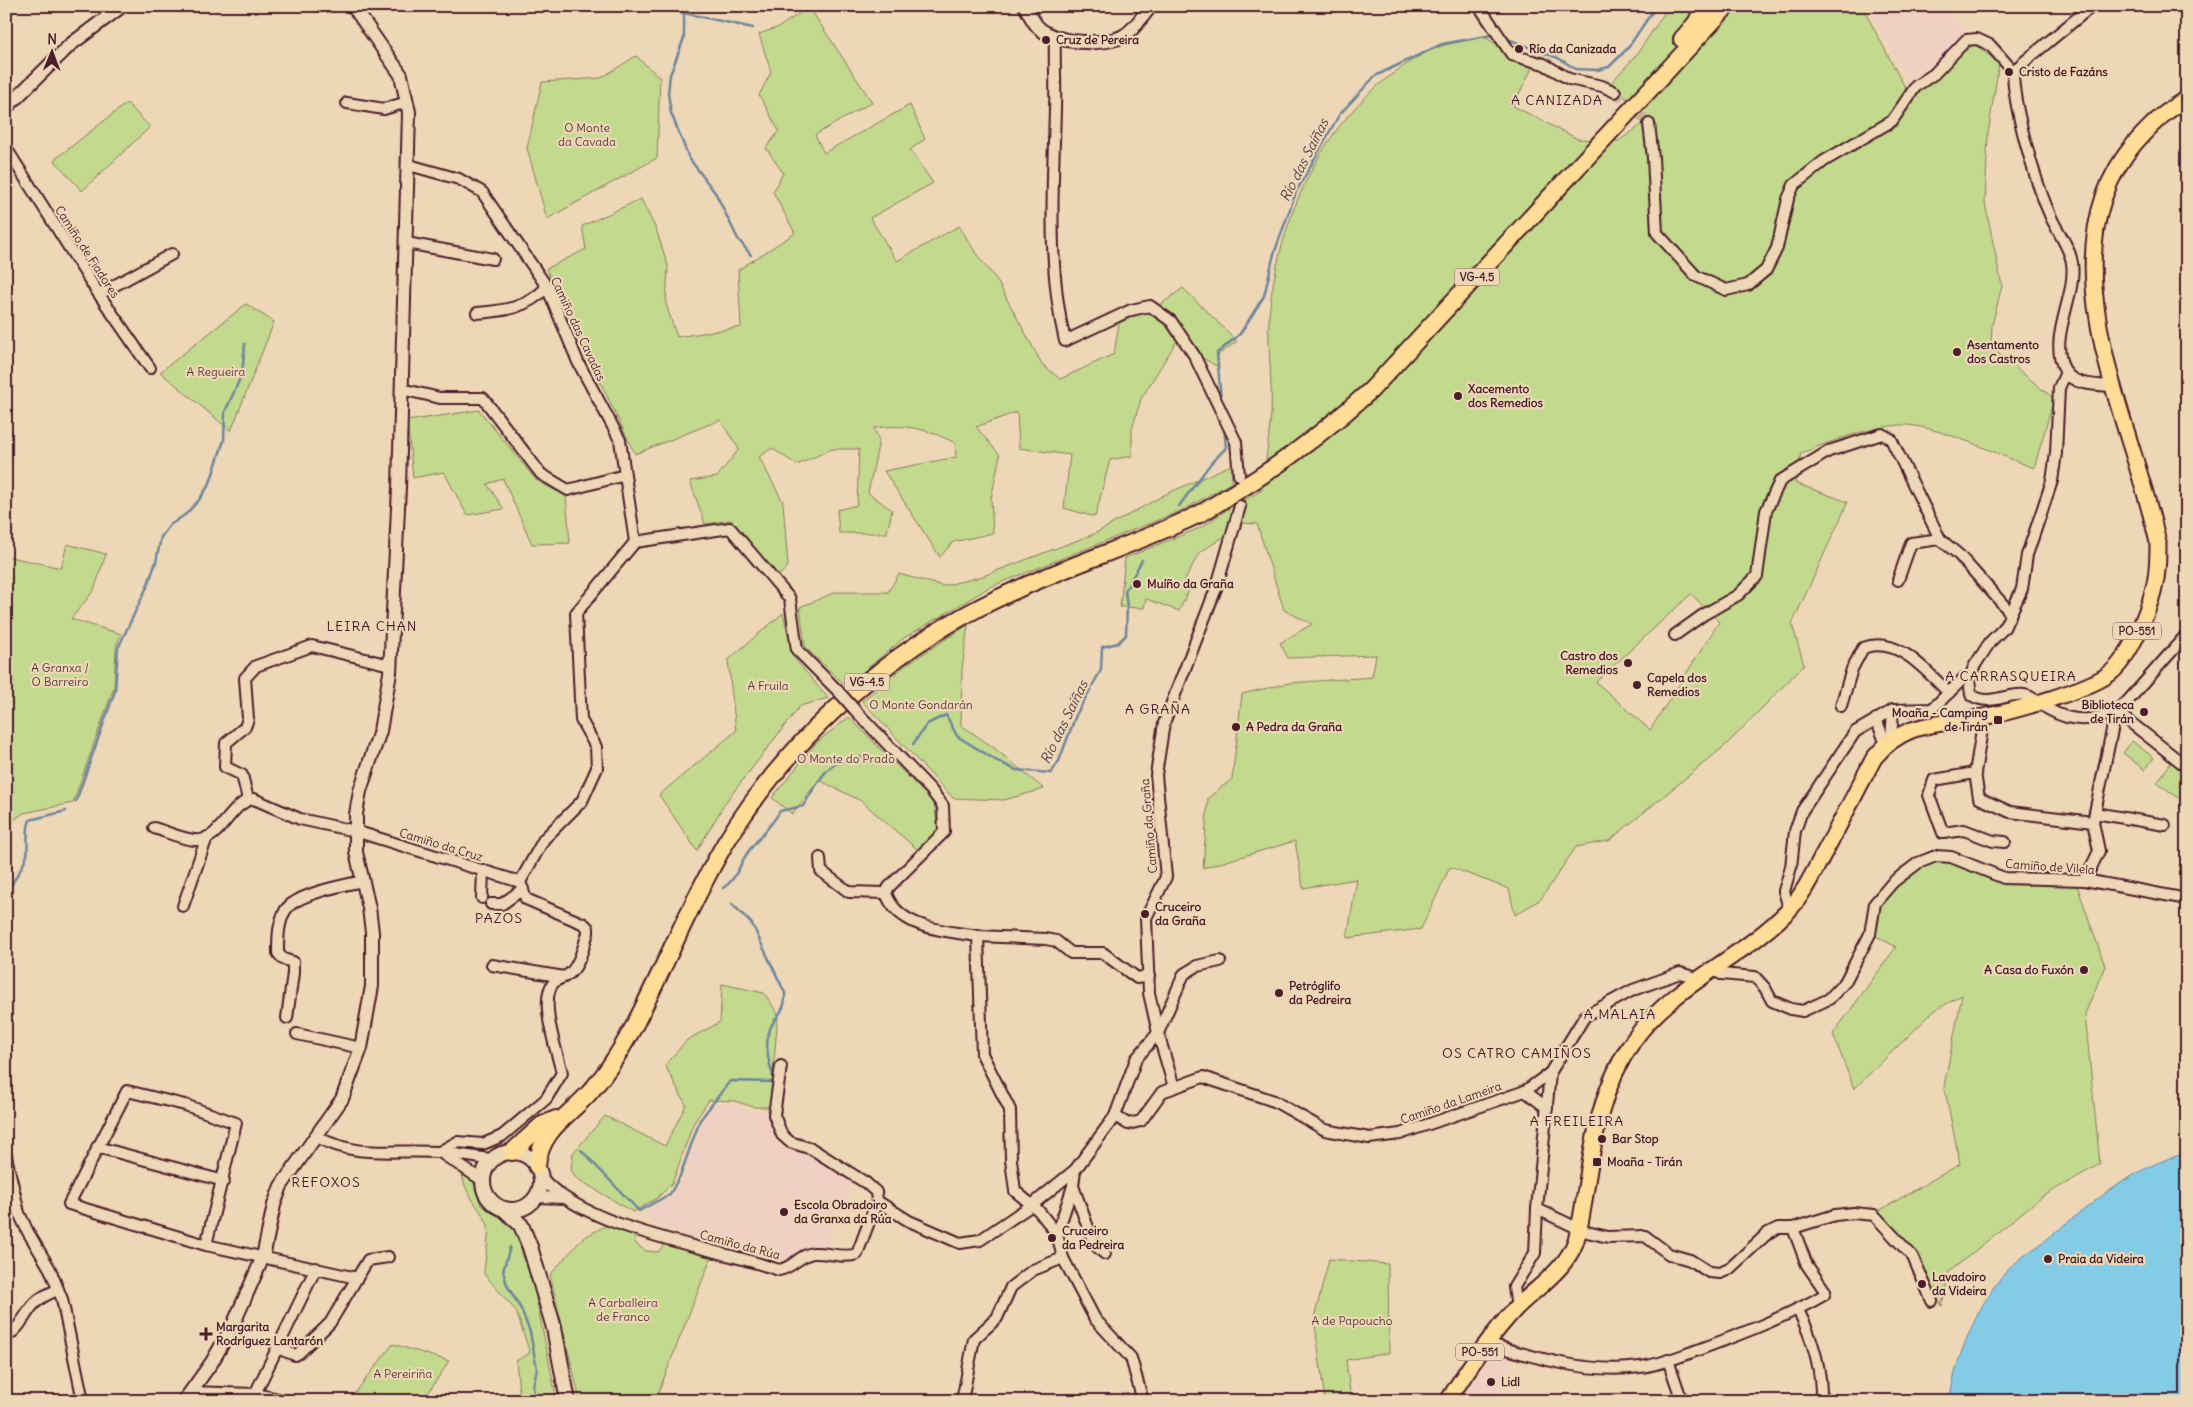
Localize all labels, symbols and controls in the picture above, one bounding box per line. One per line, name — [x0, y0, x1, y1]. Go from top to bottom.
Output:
north arrow — [28, 28, 78, 78]
text: N — [47, 30, 57, 48]
place label: Cruz de Pereira — [1056, 32, 1139, 47]
marker: Cruz de Pereira — [1040, 34, 1052, 46]
place label: Río da Canizada — [1529, 41, 1616, 56]
marker: Río da Canizada — [1513, 43, 1525, 55]
place label: Cristo de Fazáns — [2019, 64, 2108, 79]
marker: Cristo de Fazáns — [2003, 66, 2015, 78]
district label: A CANIZADA — [1511, 91, 1603, 109]
water label: Río das Saíñas — [1275, 114, 1333, 204]
park label: O Monte da Cavada — [558, 120, 616, 149]
street label: Camiño de Fiadores — [52, 203, 123, 301]
road number: VG-4.5 — [1454, 268, 1500, 286]
street label: Camiño das Cavadas — [548, 274, 609, 383]
place label: Asentamento dos Castros — [1967, 337, 2039, 366]
marker: Asentamento dos Castros — [1951, 346, 1963, 358]
park label: A Regueira — [187, 364, 246, 379]
place label: Xacemento dos Remedios — [1468, 381, 1543, 410]
marker: Xacemento dos Remedios — [1452, 390, 1464, 402]
place label: Muíño da Graña — [1147, 576, 1234, 591]
marker: Muíño da Graña — [1131, 578, 1143, 590]
district label: LEIRA CHAN — [327, 617, 417, 635]
road number: PO-551 — [2113, 622, 2161, 640]
place label: Castro dos Remedios — [1560, 648, 1619, 677]
marker: Castro dos Remedios — [1622, 657, 1634, 669]
park label: A Granxa / O Barreiro — [31, 660, 89, 689]
district label: A CARRASQUEIRA — [1945, 667, 2077, 685]
place label: Capela dos Remedios — [1647, 670, 1707, 699]
road number: VG-4.5 — [844, 674, 890, 690]
water label: Río das Saíñas — [1036, 676, 1093, 767]
park label: A Fruila — [748, 678, 789, 693]
marker: Capela dos Remedios — [1631, 679, 1643, 691]
park label: O Monte Gondarán — [869, 697, 973, 712]
place label: Biblioteca de Tirán — [2082, 697, 2134, 726]
district label: A GRAÑA — [1125, 700, 1191, 718]
place label: Moaña - Camping de Tirán — [1892, 705, 1988, 734]
marker: Biblioteca de Tirán — [2138, 706, 2150, 718]
marker: Moaña - Camping de Tirán — [1992, 714, 2004, 726]
place label: A Pedra da Graña — [1246, 719, 1342, 734]
marker: A Pedra da Graña — [1230, 721, 1242, 733]
park label: O Monte do Prado — [797, 751, 895, 766]
street label: Camiño da Graña — [1137, 778, 1160, 874]
street label: Camiño da Cruz — [398, 825, 485, 864]
street label: Camiño de Vilela — [2005, 856, 2095, 877]
place label: Cruceiro da Graña — [1155, 899, 1206, 928]
marker: Cruceiro da Graña — [1139, 908, 1151, 920]
district label: PAZOS — [475, 909, 523, 927]
place label: A Casa do Fuxón — [1984, 962, 2074, 977]
marker: A Casa do Fuxón — [2078, 964, 2090, 976]
place label: Petróglifo da Pedreira — [1289, 978, 1352, 1007]
marker: Petróglifo da Pedreira — [1273, 987, 1285, 999]
district label: A MALAIA — [1584, 1005, 1656, 1023]
district label: OS CATRO CAMIÑOS — [1442, 1044, 1592, 1062]
street label: Camiño da Lameira — [1398, 1078, 1503, 1127]
district label: A FREILEIRA — [1530, 1112, 1624, 1130]
place label: Bar Stop — [1612, 1131, 1659, 1147]
marker: Bar Stop — [1596, 1133, 1608, 1145]
place label: Moaña - Tirán — [1607, 1154, 1682, 1169]
marker: Moaña - Tirán — [1591, 1156, 1603, 1168]
district label: REFOXOS — [291, 1173, 361, 1191]
place label: Escola Obradoiro da Granxa da Rúa — [794, 1197, 892, 1226]
marker: Escola Obradoiro da Granxa da Rúa — [778, 1206, 790, 1218]
place label: Cruceiro da Pedreira — [1062, 1223, 1125, 1252]
street label: Camiño da Rúa — [698, 1227, 782, 1262]
marker: Cruceiro da Pedreira — [1046, 1232, 1058, 1244]
place label: Praia da Videira — [2058, 1251, 2144, 1266]
marker: Praia da Videira — [2042, 1253, 2054, 1265]
place label: Lavadoiro da Videira — [1932, 1269, 1987, 1298]
marker: Lavadoiro da Videira — [1916, 1278, 1928, 1290]
park label: A Carballeira de Franco — [588, 1295, 658, 1324]
park label: A de Papoucho — [1312, 1313, 1393, 1328]
place label: Margarita Rodríguez Lantarón — [216, 1319, 323, 1349]
marker: Margarita Rodríguez Lantarón — [200, 1328, 212, 1340]
road number: PO-551 — [1456, 1344, 1504, 1360]
park label: A Pereiriña — [374, 1366, 433, 1381]
place label: Lidl — [1501, 1374, 1520, 1389]
marker: Lidl — [1485, 1376, 1497, 1388]

